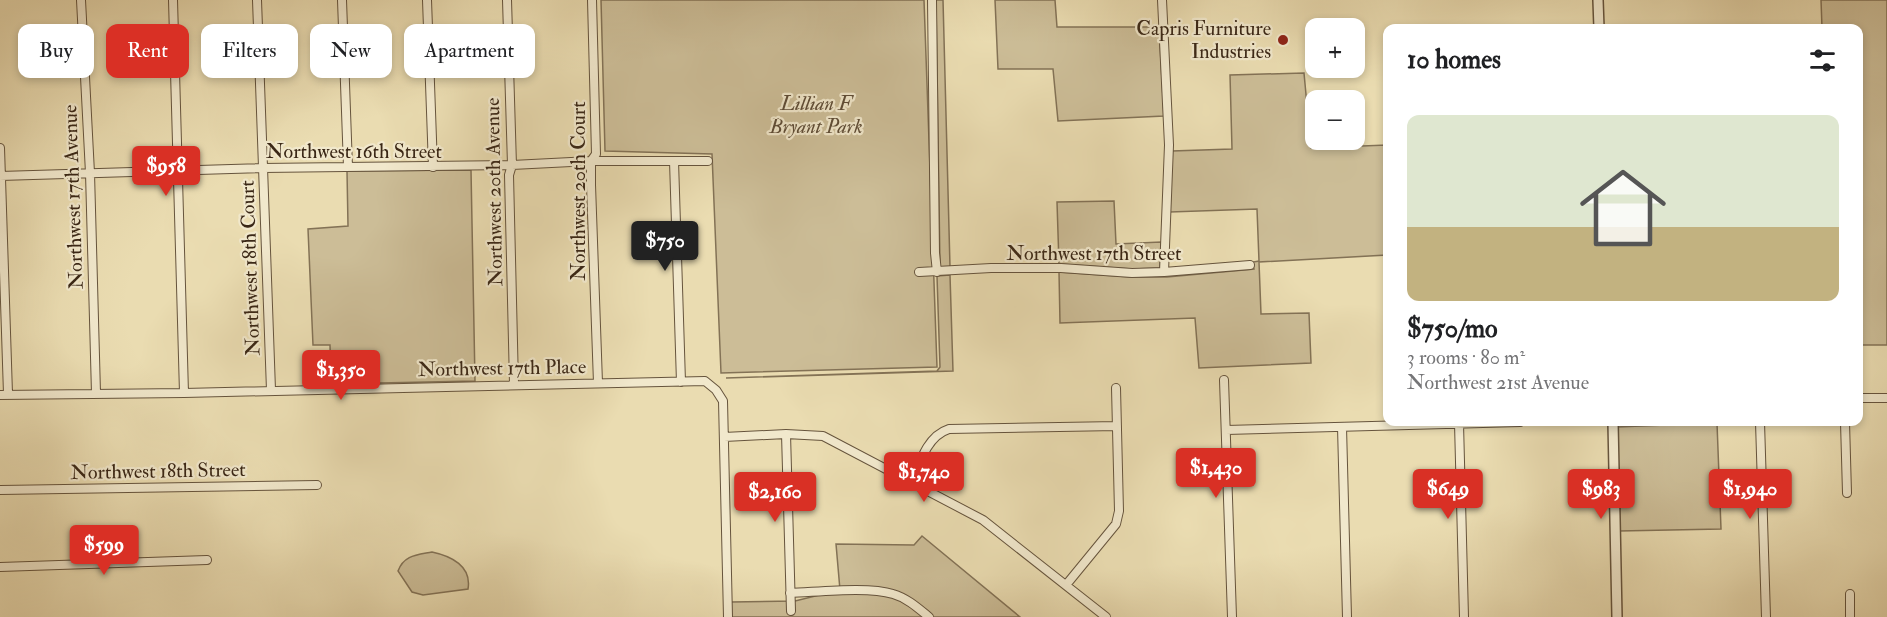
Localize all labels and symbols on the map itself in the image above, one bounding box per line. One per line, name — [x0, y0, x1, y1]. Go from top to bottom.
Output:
place label: Capris Furniture Industries — [1136, 16, 1271, 64]
marker: Capris Furniture Industries — [1276, 33, 1290, 47]
park label: Lillian F Bryant Park — [768, 91, 863, 139]
street label: Northwest 20th Avenue — [480, 97, 508, 287]
street label: Northwest 20th Court — [566, 101, 591, 281]
street label: Northwest 17th Avenue — [57, 104, 89, 290]
street label: Northwest 16th Street — [266, 139, 442, 164]
pin: $958 — [130, 146, 202, 197]
street label: Northwest 18th Court — [234, 179, 266, 356]
pin: $750 — [629, 221, 701, 272]
street label: Northwest 17th Street — [1006, 241, 1182, 266]
pin: $1,350 — [292, 350, 390, 401]
street label: Northwest 17th Place — [418, 354, 586, 382]
pin: $1,430 — [1167, 448, 1265, 499]
pin: $1,740 — [875, 452, 973, 503]
street label: Northwest 18th Street — [70, 457, 246, 485]
pin: $649 — [1412, 469, 1484, 520]
pin: $983 — [1565, 469, 1637, 520]
pin: $1,940 — [1701, 469, 1799, 520]
pin: $2,160 — [726, 472, 824, 523]
pin: $599 — [68, 525, 140, 576]

